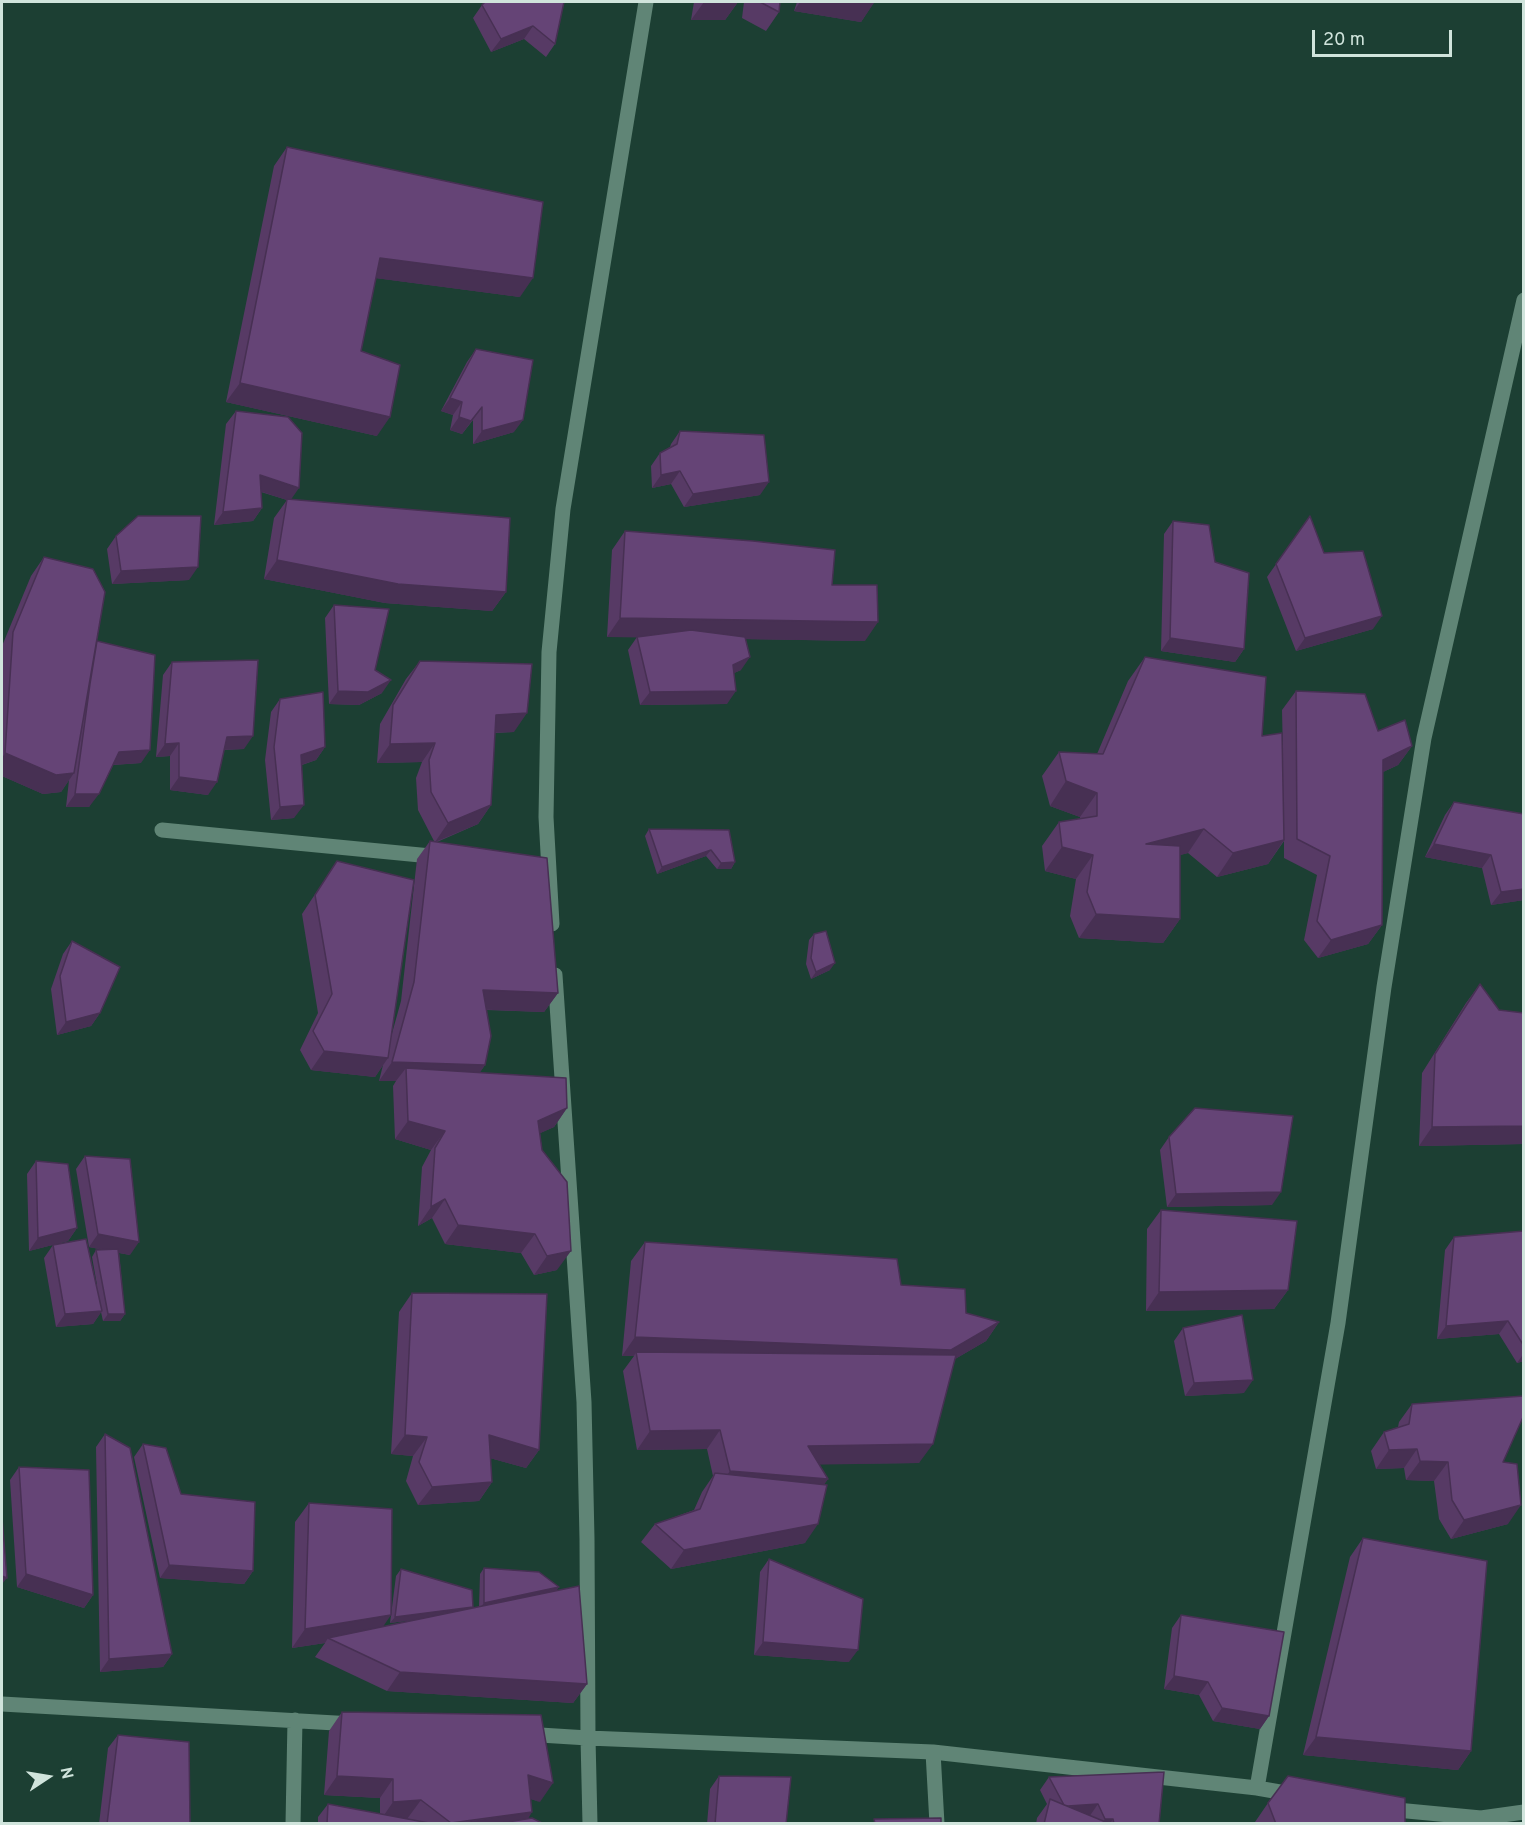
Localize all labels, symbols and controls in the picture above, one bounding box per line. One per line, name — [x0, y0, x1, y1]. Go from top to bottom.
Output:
scale bar — [1315, 18, 1454, 56]
text: 20 m — [1323, 29, 1365, 52]
north arrow — [18, 1747, 78, 1807]
text: N — [55, 1766, 77, 1781]

